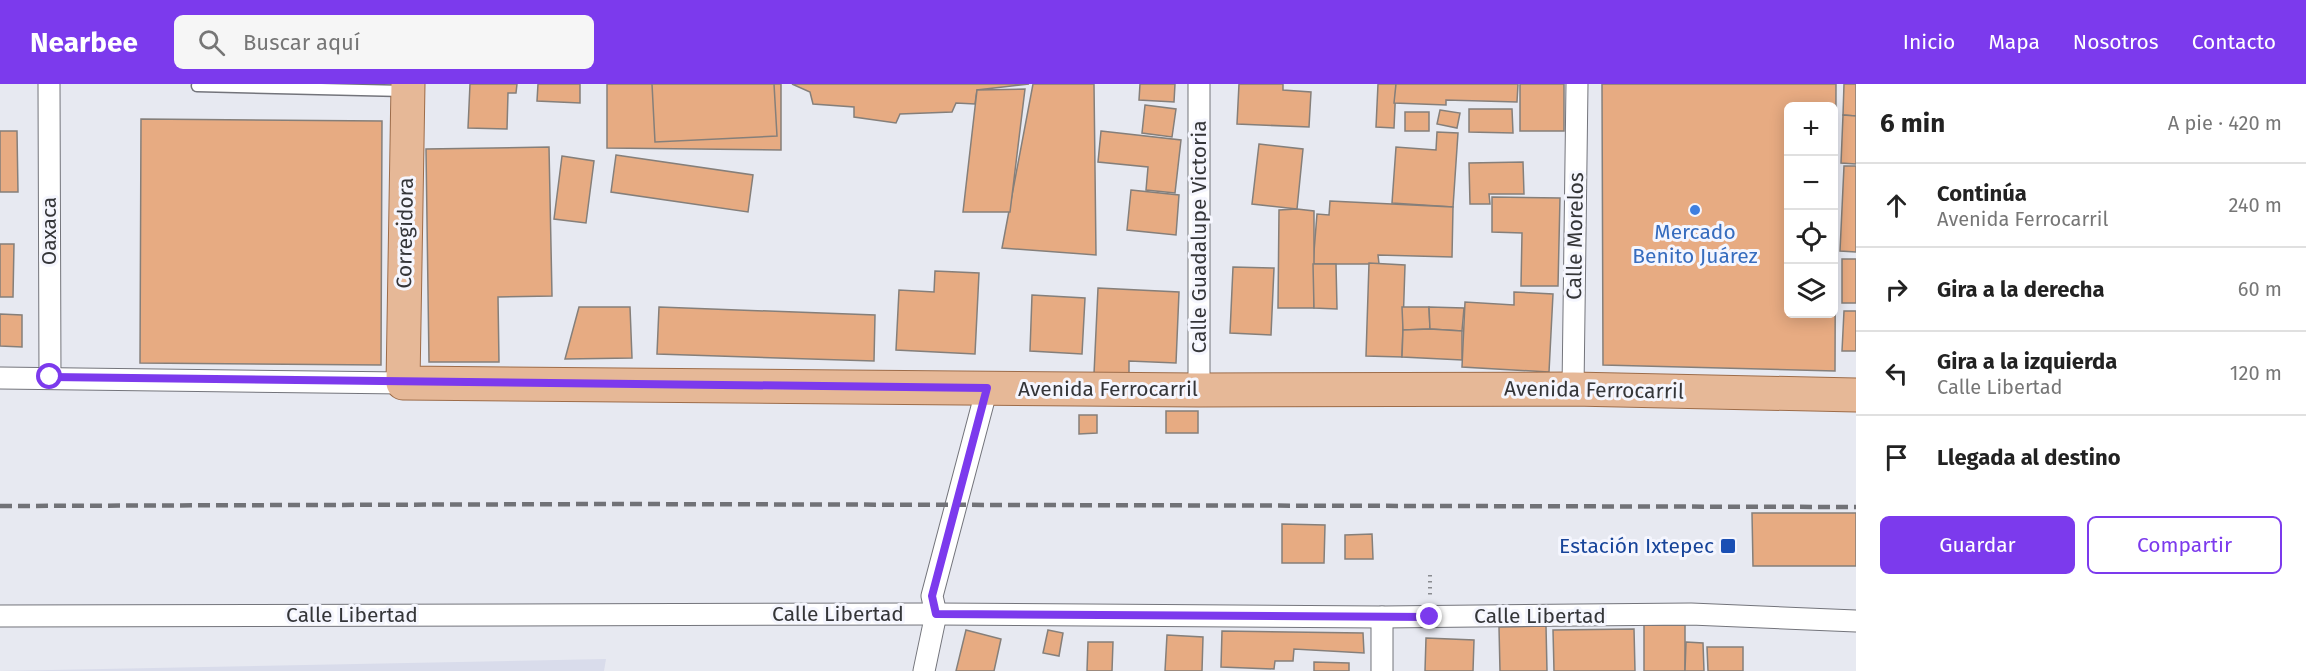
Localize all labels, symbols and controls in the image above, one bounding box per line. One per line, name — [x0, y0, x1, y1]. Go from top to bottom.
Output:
search box — [174, 15, 594, 69]
text: Nearbee — [30, 26, 138, 59]
icon: search — [195, 26, 228, 59]
text: Buscar aquí — [243, 29, 360, 56]
text: Inicio — [1903, 29, 1955, 55]
text: Mapa — [1988, 29, 2040, 55]
text: Nosotros — [2073, 29, 2159, 55]
text: Contacto — [2192, 29, 2276, 55]
map controls — [1784, 102, 1838, 318]
button: + — [1784, 102, 1838, 156]
text: 6 min — [1880, 108, 1945, 139]
text: A pie · 420 m — [2168, 111, 2282, 135]
street label: Calle Guadalupe Victoria — [1186, 120, 1212, 354]
button: − — [1784, 156, 1838, 210]
street label: Calle Morelos — [1561, 172, 1589, 300]
street label: Corregidora — [391, 177, 419, 289]
text: Continúa — [1937, 180, 2027, 207]
icon: ahead — [1880, 189, 1913, 222]
text: 240 m — [2228, 193, 2282, 217]
street label: Oaxaca — [36, 197, 62, 265]
marker: Mercado Benito Juárez — [1688, 203, 1702, 217]
text: Avenida Ferrocarril — [1937, 207, 2108, 231]
button: locate — [1784, 210, 1838, 264]
place label: Mercado Benito Juárez — [1632, 219, 1758, 269]
button: layers — [1784, 264, 1838, 318]
icon: right — [1880, 273, 1913, 306]
text: Gira a la derecha — [1937, 276, 2105, 303]
text: 60 m — [2238, 277, 2282, 301]
text: Gira a la izquierda — [1937, 348, 2117, 375]
icon: left — [1880, 357, 1913, 390]
text: 120 m — [2230, 361, 2282, 385]
route start — [36, 363, 62, 389]
street label: Avenida Ferrocarril — [1504, 375, 1684, 405]
text: Calle Libertad — [1937, 375, 2063, 399]
street label: Avenida Ferrocarril — [1018, 376, 1198, 402]
icon: arrive — [1880, 441, 1913, 474]
text: Llegada al destino — [1937, 444, 2121, 471]
button: Guardar — [1880, 516, 2075, 574]
button: Compartir — [2087, 516, 2282, 574]
place label: Estación Ixtepec — [1559, 533, 1714, 559]
marker: Estación Ixtepec — [1719, 537, 1737, 555]
street label: Calle Libertad — [772, 601, 904, 627]
street label: Calle Libertad — [286, 602, 418, 628]
route end — [1416, 603, 1442, 629]
street label: Calle Libertad — [1474, 603, 1606, 629]

